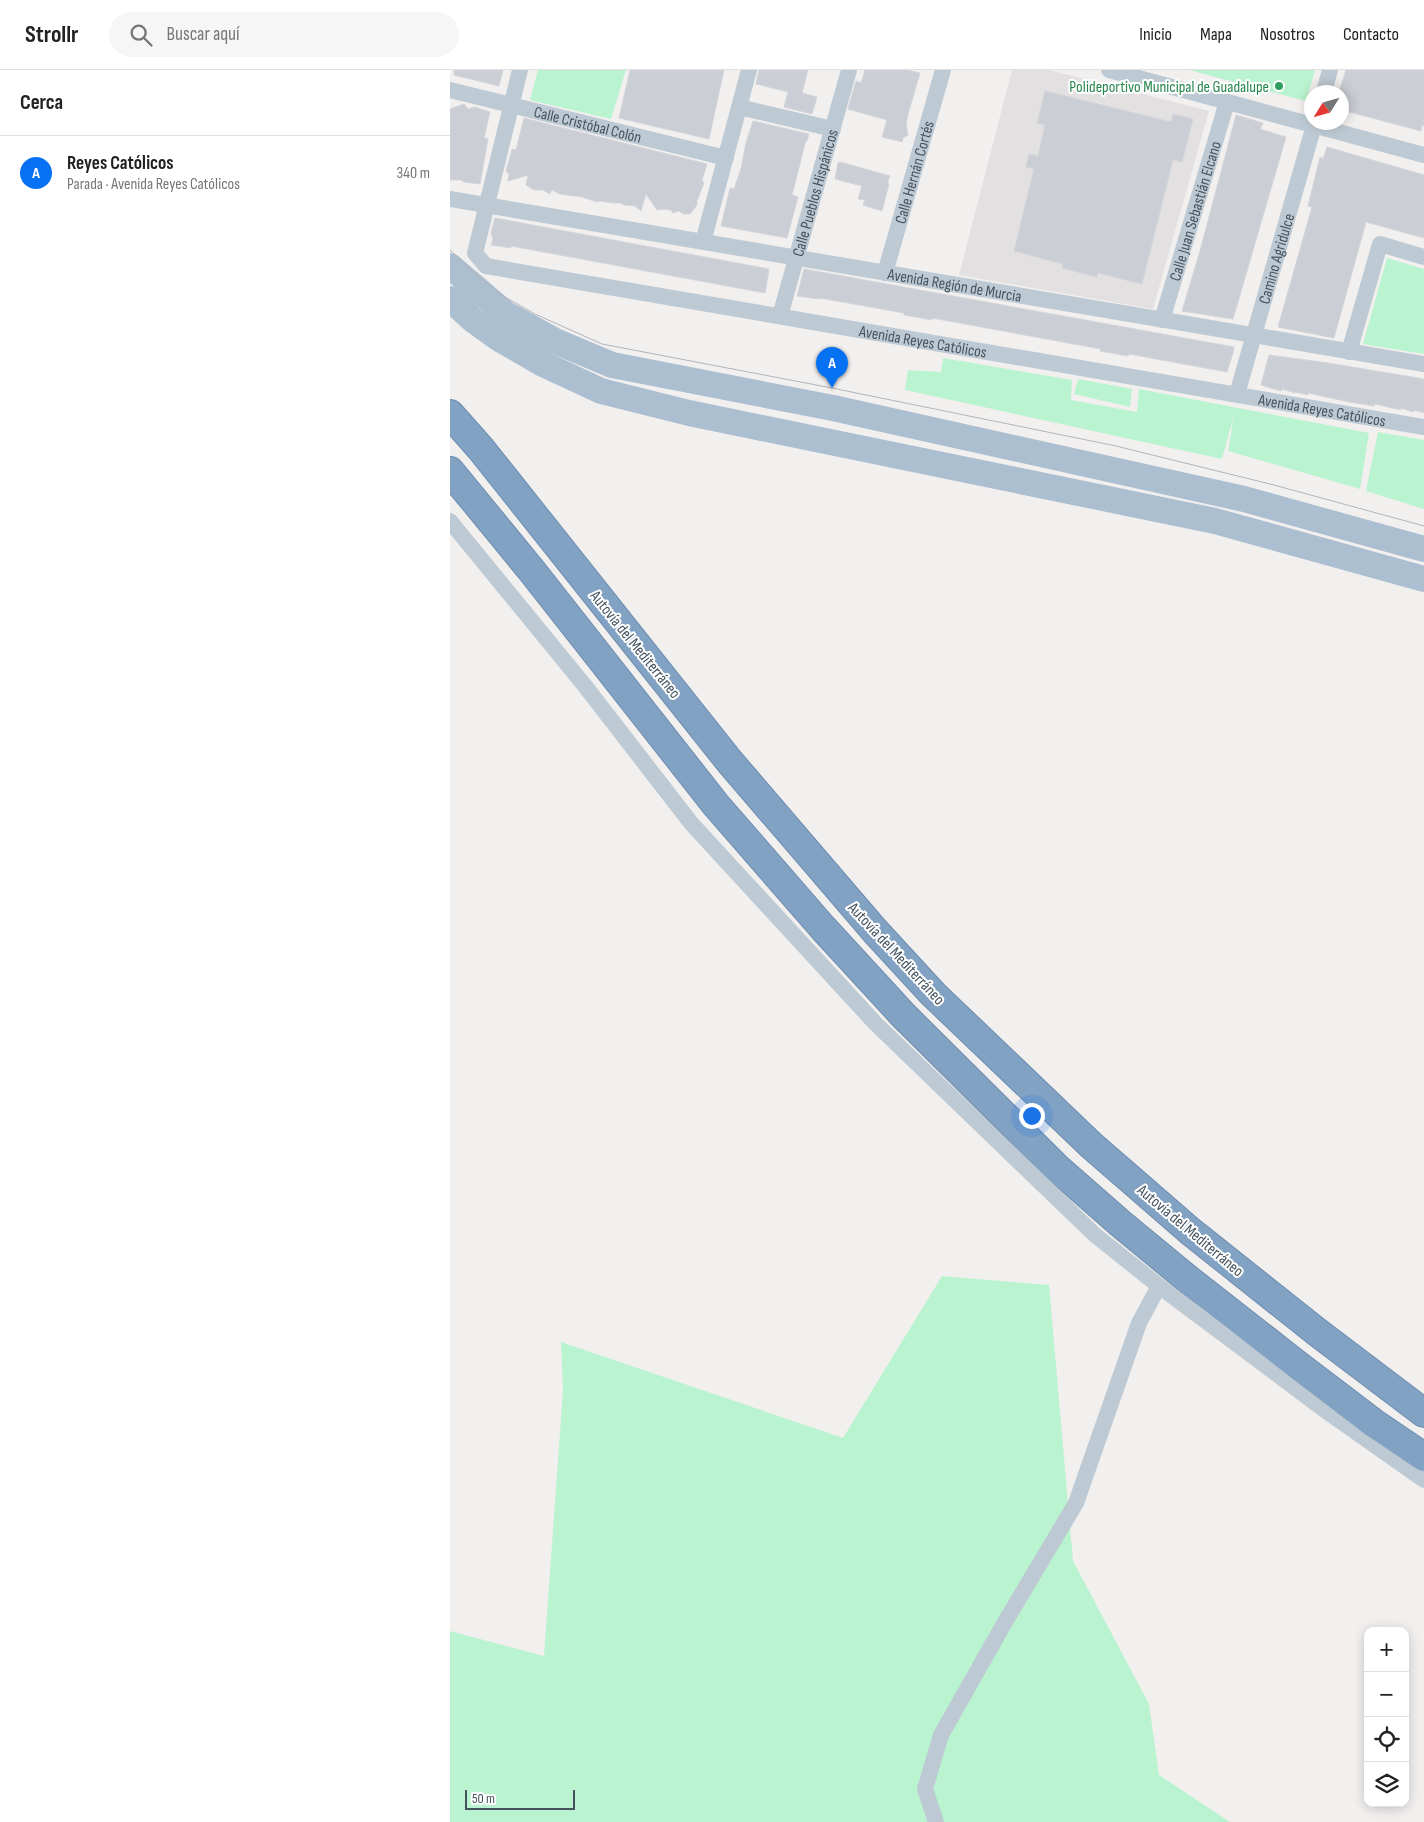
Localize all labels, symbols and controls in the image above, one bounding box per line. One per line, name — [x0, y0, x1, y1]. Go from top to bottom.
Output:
search box — [109, 12, 459, 57]
text: Strollr — [25, 20, 79, 49]
icon: search — [127, 21, 155, 49]
text: Buscar aquí — [167, 23, 240, 46]
text: Inicio — [1139, 24, 1172, 45]
text: Mapa — [1200, 24, 1232, 45]
text: Nosotros — [1260, 24, 1315, 45]
text: Contacto — [1343, 24, 1399, 45]
place label: Polideportivo Municipal de Guadalupe — [1069, 78, 1269, 97]
marker: Polideportivo Municipal de Guadalupe — [1273, 80, 1285, 92]
north arrow — [1304, 85, 1349, 130]
text: Cerca — [20, 90, 63, 115]
street label: Calle Cristóbal Colón — [532, 103, 643, 148]
street label: Calle Hernán Cortés — [892, 119, 939, 226]
street label: Calle Pueblos Hispánicos — [789, 127, 843, 259]
street label: Calle Juan Sebastián Elcano — [1166, 139, 1226, 283]
text: Reyes Católicos — [67, 152, 174, 175]
text: A — [32, 164, 40, 183]
text: 340 m — [397, 164, 430, 183]
text: Parada · Avenida Reyes Católicos — [67, 175, 240, 194]
street label: Camino Agridulce — [1255, 211, 1299, 306]
street label: Avenida Región de Murcia — [885, 265, 1023, 307]
street label: Avenida Reyes Católicos — [857, 322, 988, 363]
pin: A — [816, 347, 848, 388]
street label: Avenida Reyes Católicos — [1256, 391, 1387, 431]
street label: Autovía del Mediterráneo — [585, 586, 684, 703]
street label: Autovía del Mediterráneo — [843, 898, 948, 1009]
your location — [1019, 1103, 1045, 1129]
street label: Autovía del Mediterráneo — [1132, 1180, 1247, 1281]
map controls — [1364, 1627, 1409, 1807]
button: + — [1364, 1627, 1409, 1672]
button: − — [1364, 1672, 1409, 1717]
button: locate — [1364, 1717, 1409, 1762]
button: layers — [1364, 1762, 1409, 1807]
scale bar — [465, 1787, 575, 1810]
text: 50 m — [472, 1790, 495, 1807]

